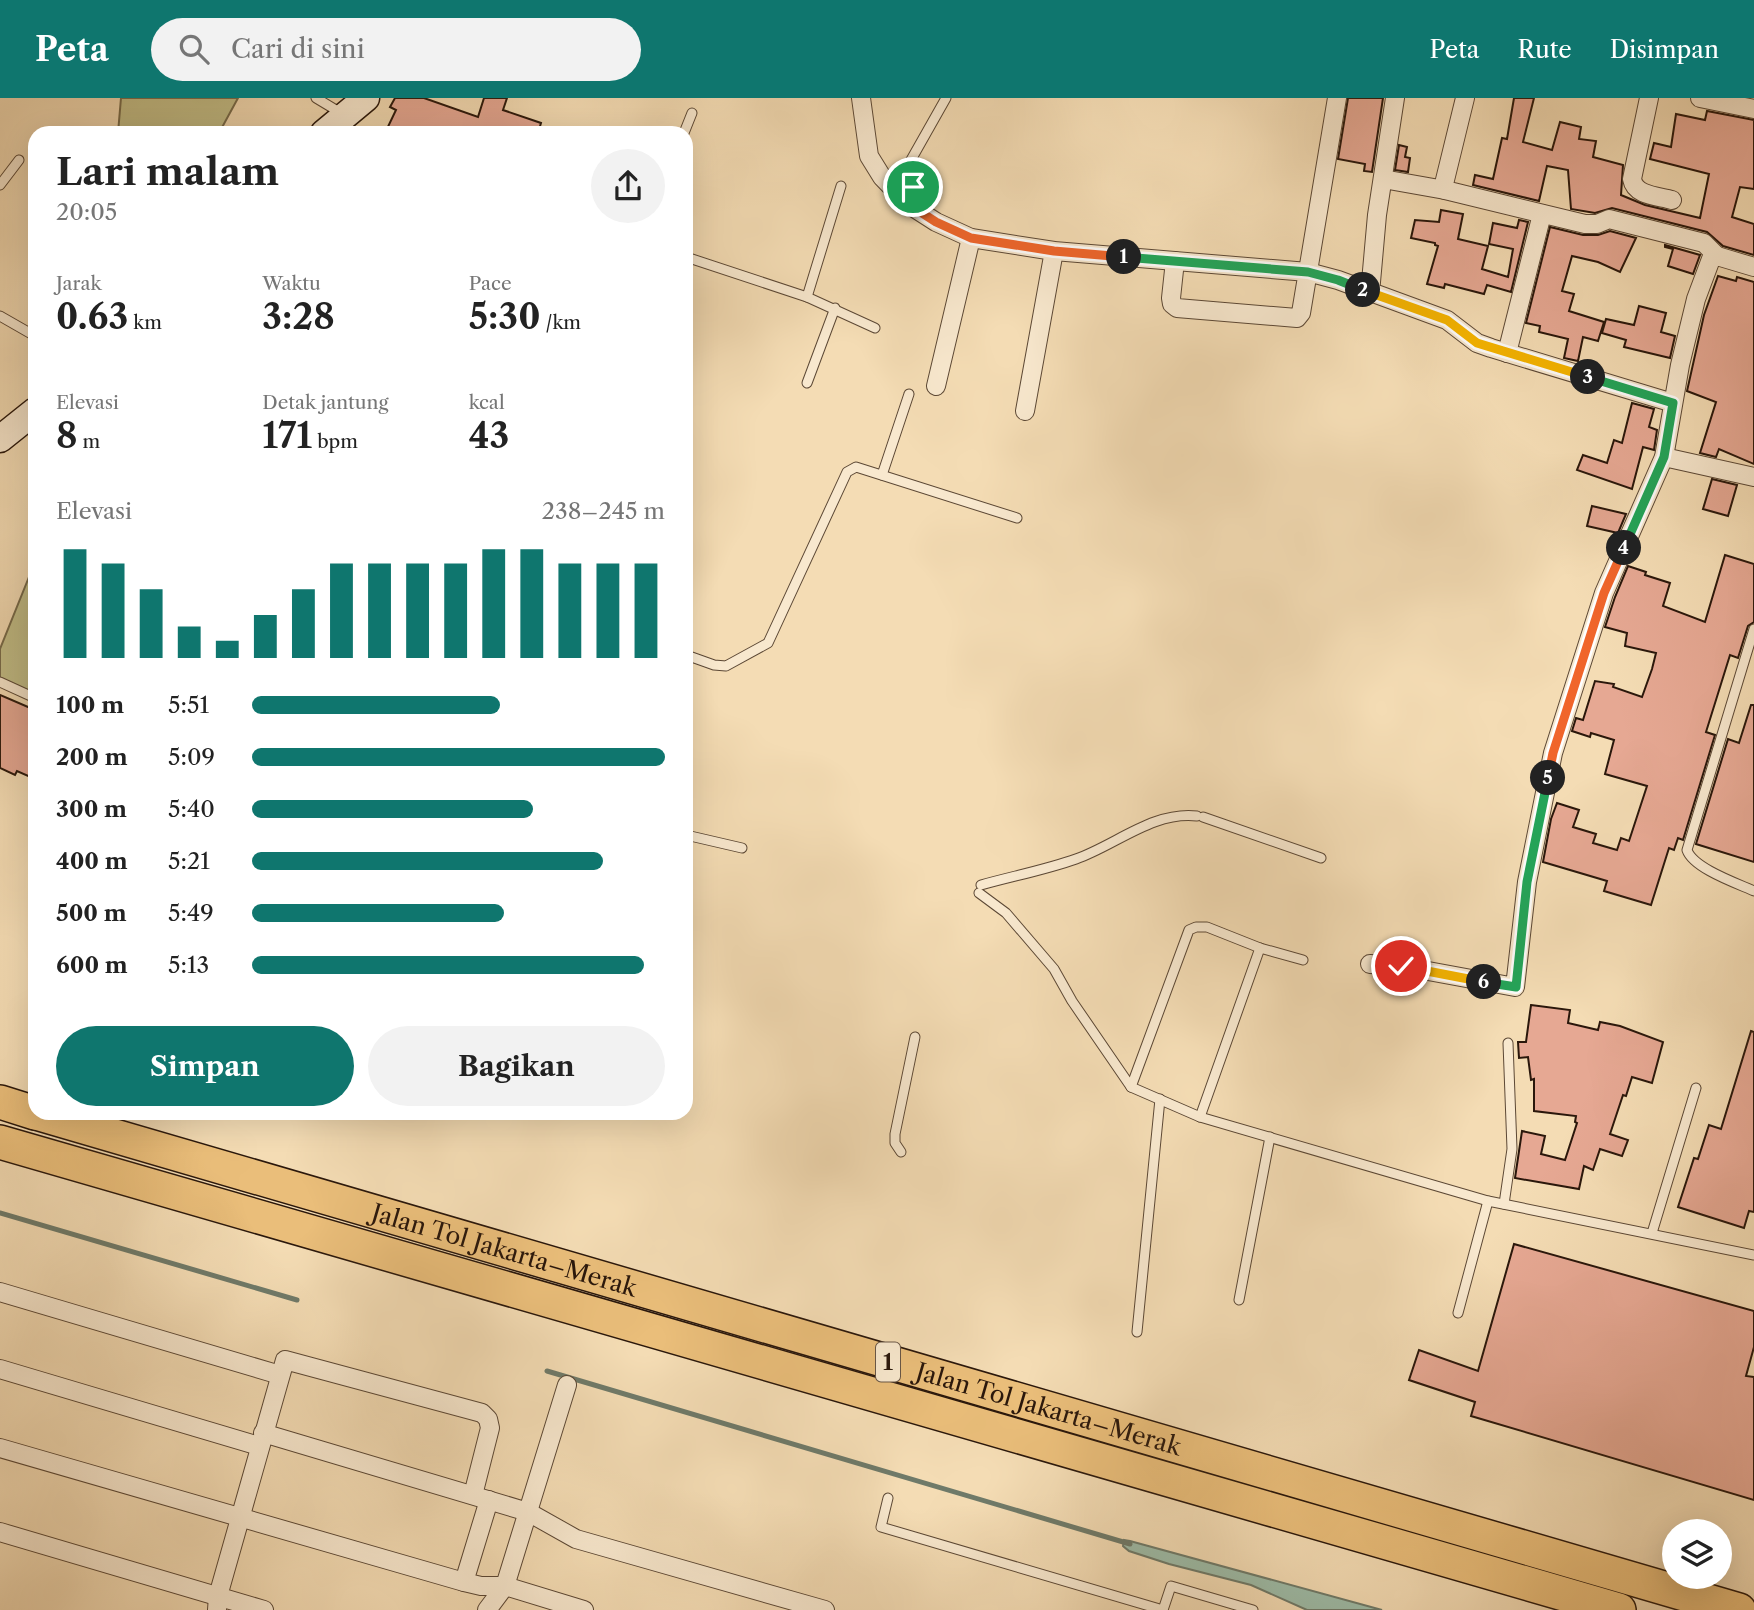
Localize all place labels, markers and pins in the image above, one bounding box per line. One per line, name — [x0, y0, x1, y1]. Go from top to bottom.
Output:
pin — [883, 157, 943, 217]
pin: 1 — [1106, 240, 1142, 274]
pin: 2 — [1346, 272, 1380, 308]
pin: 3 — [1570, 360, 1606, 394]
pin: 4 — [1606, 531, 1642, 566]
pin: 5 — [1530, 760, 1566, 796]
pin — [1371, 936, 1431, 996]
pin: 6 — [1466, 964, 1502, 1000]

